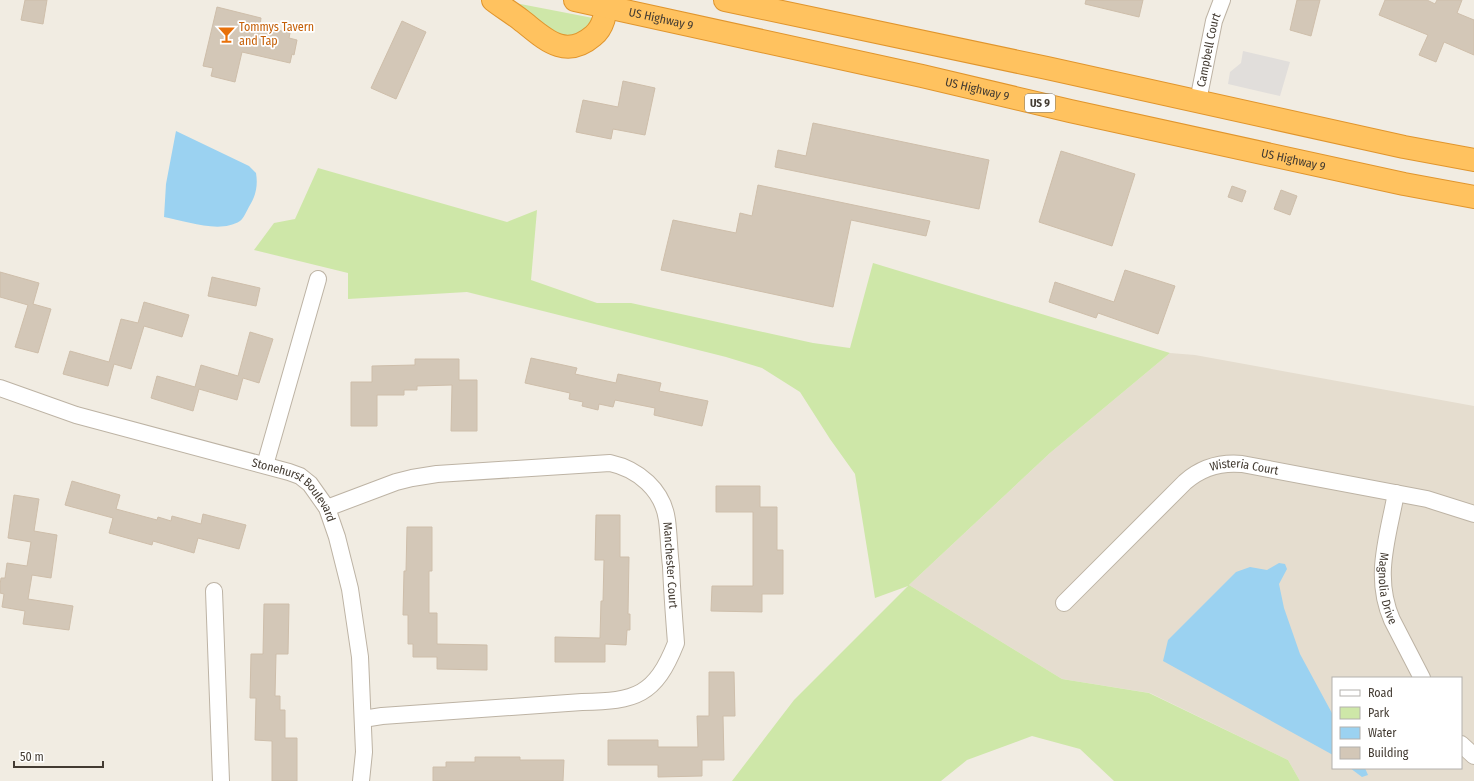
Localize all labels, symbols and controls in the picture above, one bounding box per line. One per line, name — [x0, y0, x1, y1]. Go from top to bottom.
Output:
street label: US Highway 9 — [627, 5, 695, 33]
street label: Campbell Court — [1194, 11, 1223, 88]
place label: Tommys Tavern and Tap — [239, 20, 314, 48]
bar icon: Tommys Tavern and Tap — [216, 24, 236, 44]
street label: US Highway 9 — [944, 75, 1011, 103]
road number: US 9 — [1025, 94, 1055, 112]
street label: US Highway 9 — [1260, 146, 1327, 174]
street label: Stonehurst Boulevard — [250, 455, 338, 524]
street label: Wisteria Court — [1208, 457, 1280, 478]
street label: Manchester Court — [660, 521, 680, 609]
street label: Magnolia Drive — [1376, 552, 1400, 627]
legend — [1332, 677, 1462, 769]
text: Road — [1368, 686, 1393, 700]
text: Park — [1368, 706, 1390, 720]
text: Water — [1368, 726, 1397, 740]
scale bar — [14, 743, 103, 769]
text: Building — [1368, 746, 1409, 760]
text: 50 m — [20, 750, 44, 764]

